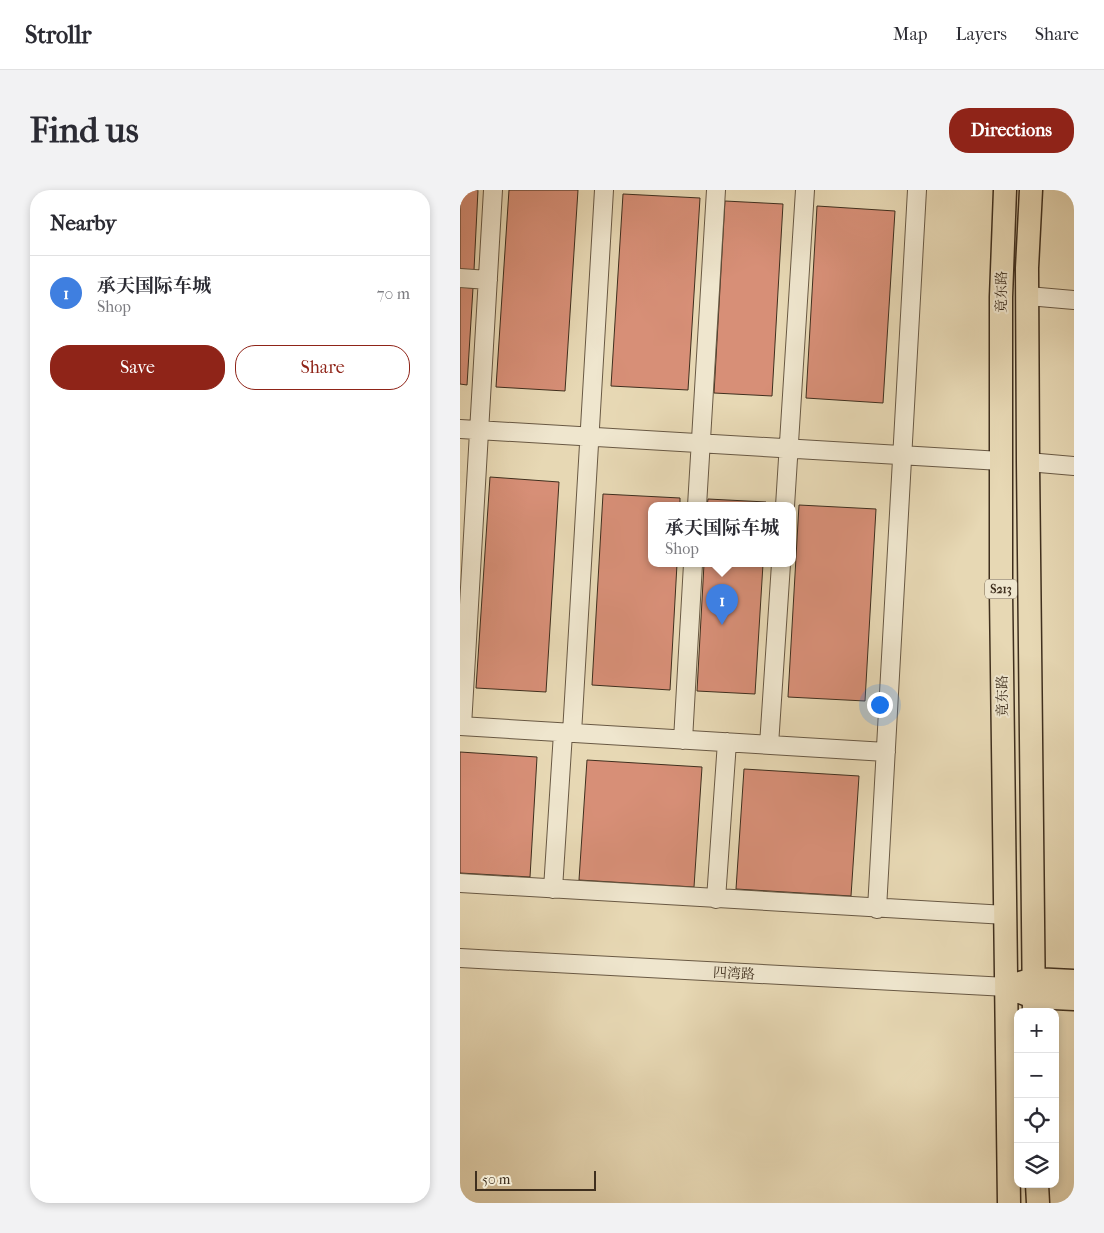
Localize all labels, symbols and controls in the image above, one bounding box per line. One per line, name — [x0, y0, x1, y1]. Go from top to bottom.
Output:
text: Strollr — [25, 21, 92, 49]
text: Map — [893, 24, 927, 45]
text: Layers — [955, 24, 1007, 45]
text: Share — [1035, 24, 1079, 45]
button: Directions — [949, 108, 1074, 153]
text: Find us — [30, 110, 139, 151]
text: Nearby — [50, 211, 116, 235]
street label: 竟东路 — [993, 271, 1010, 313]
text: 承天国际车城 — [97, 275, 211, 297]
text: 1 — [63, 284, 69, 303]
text: 70 m — [377, 284, 410, 303]
text: Shop — [97, 297, 131, 316]
button: Save — [50, 345, 225, 390]
button: Share — [235, 345, 410, 390]
popup — [648, 502, 796, 567]
text: 承天国际车城 — [665, 517, 779, 539]
text: Shop — [665, 539, 699, 558]
road number: S213 — [985, 579, 1017, 598]
pin: 1 — [706, 584, 738, 625]
street label: 竟东路 — [994, 675, 1011, 717]
your location — [867, 692, 893, 718]
street label: 四湾路 — [713, 964, 755, 983]
map controls — [1014, 1008, 1059, 1188]
button: + — [1014, 1008, 1059, 1053]
button: − — [1014, 1053, 1059, 1098]
button: locate — [1014, 1098, 1059, 1143]
button: layers — [1014, 1143, 1059, 1188]
scale bar — [475, 1168, 596, 1191]
text: 50 m — [482, 1171, 510, 1188]

